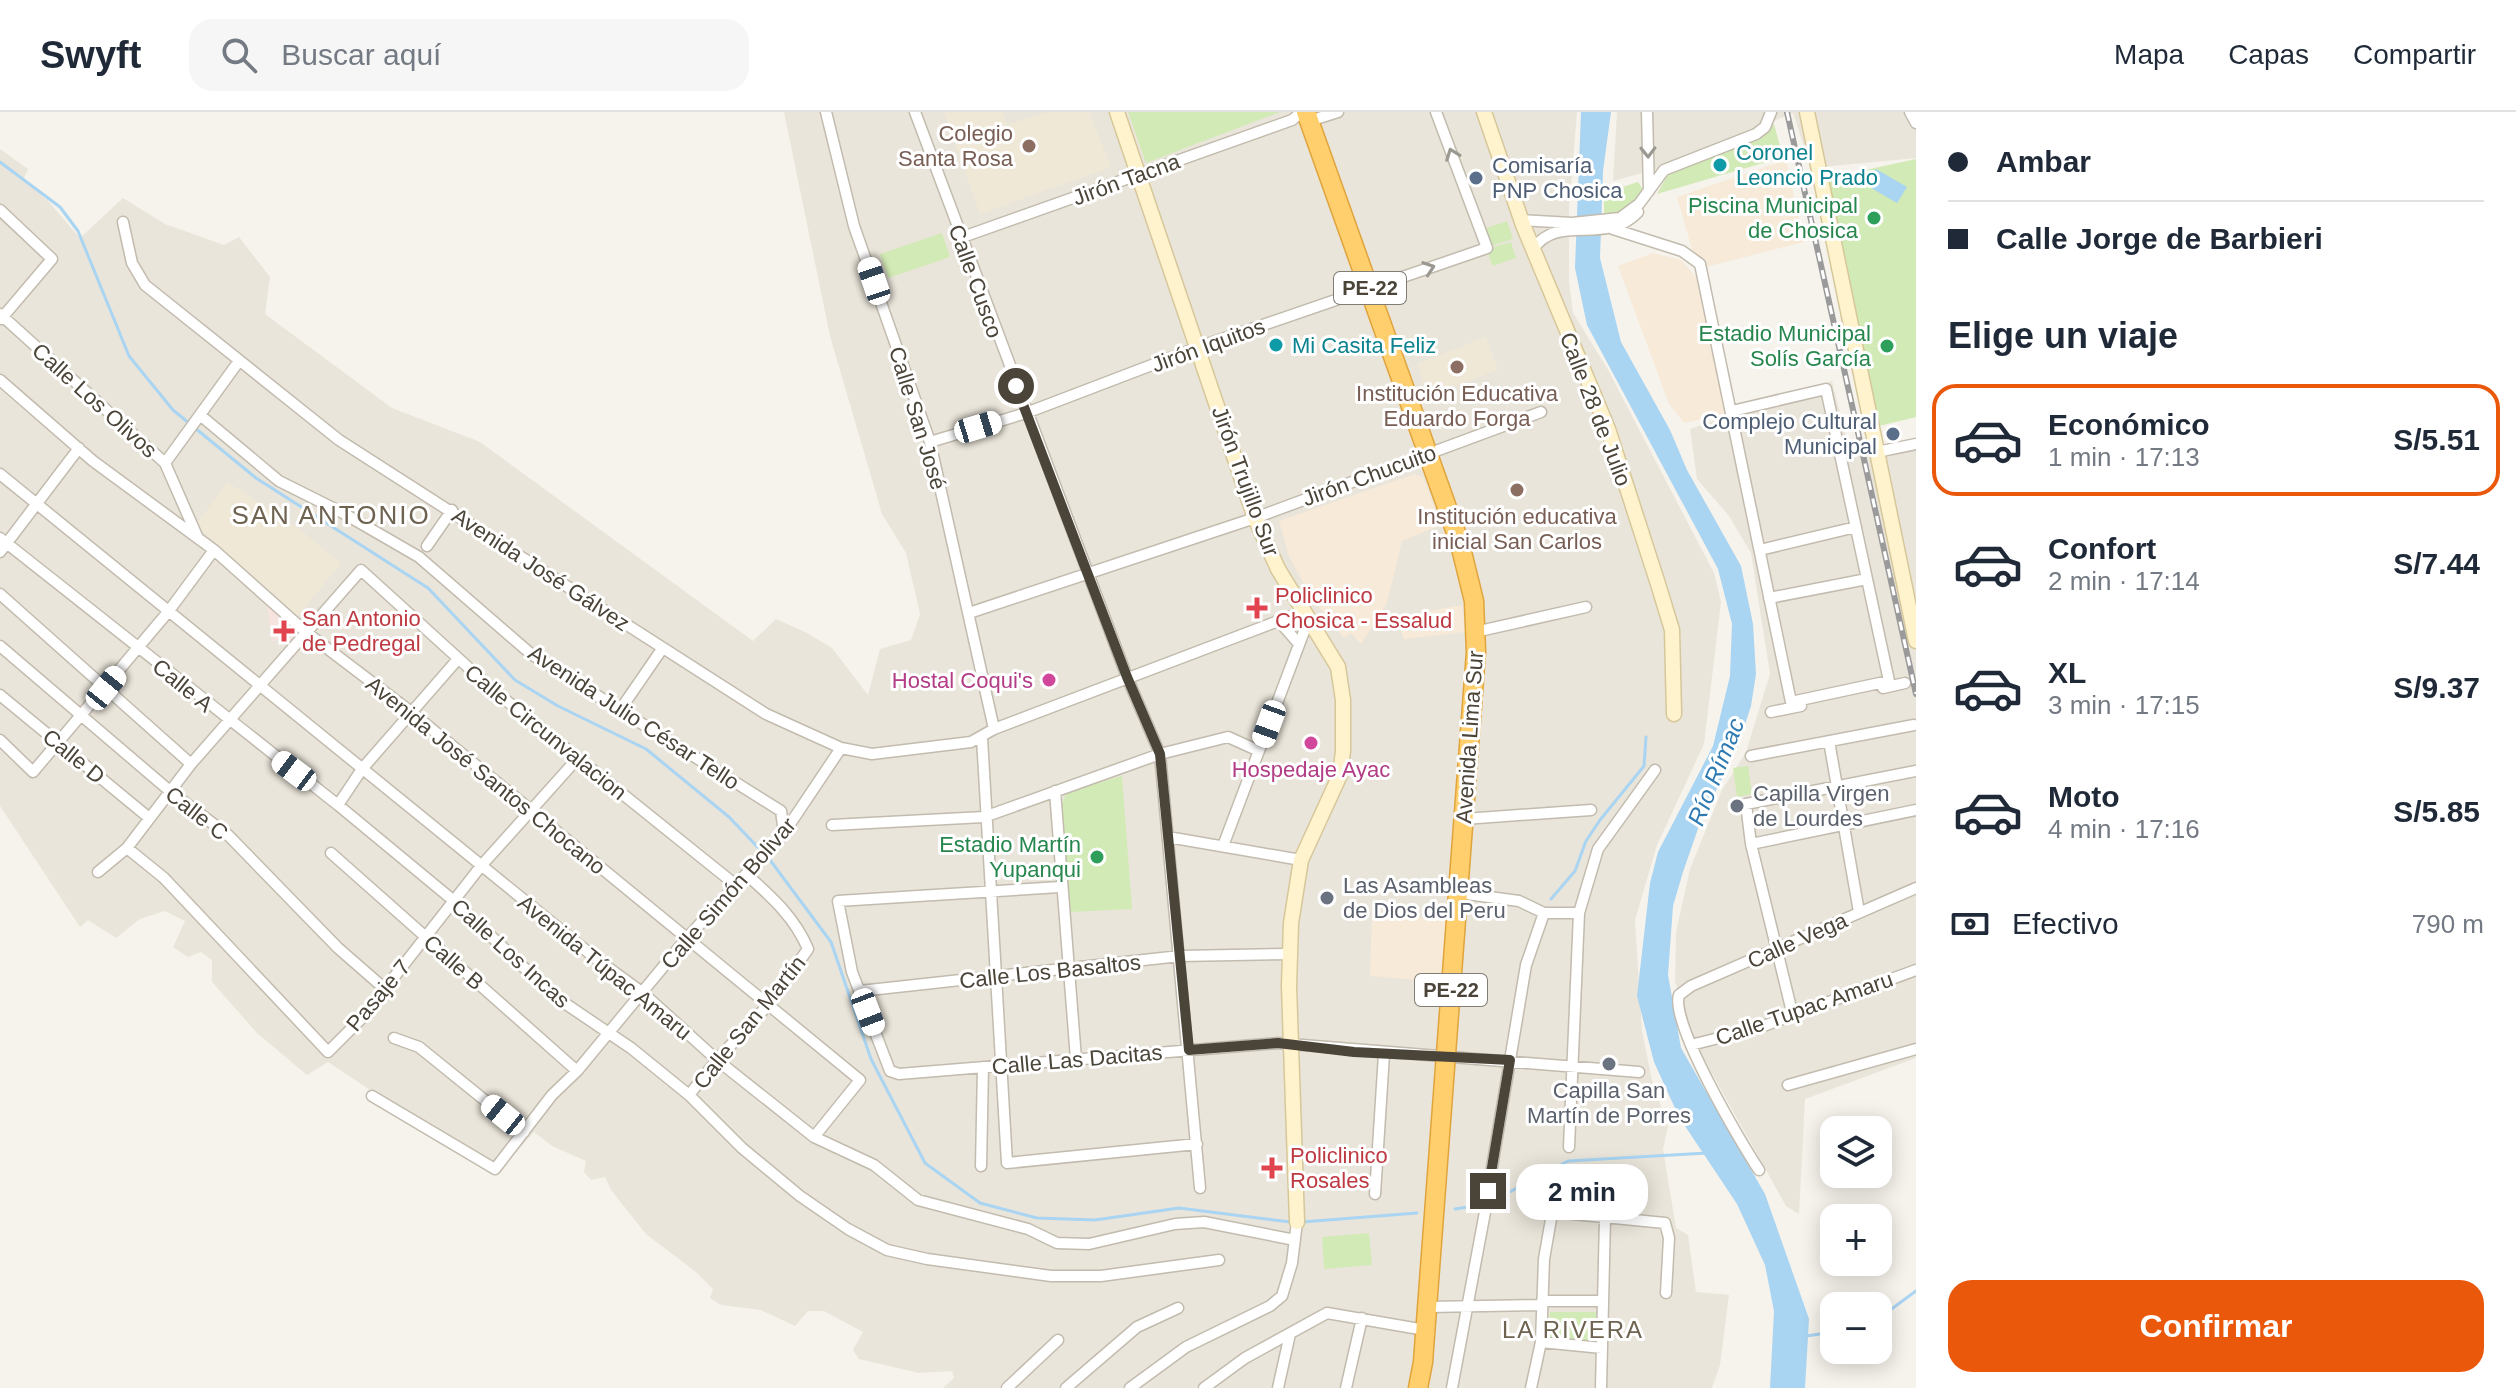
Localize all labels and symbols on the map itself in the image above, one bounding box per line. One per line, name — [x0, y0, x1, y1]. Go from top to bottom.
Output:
place label: Colegio Santa Rosa — [898, 121, 1014, 171]
marker: Colegio Santa Rosa — [1020, 137, 1038, 155]
place label: Coronel Leoncio Prado — [1736, 140, 1878, 190]
one-way arrow — [1640, 146, 1657, 159]
street label: Jirón Tacna — [1069, 148, 1184, 210]
one-way arrow — [1445, 148, 1462, 162]
place label: Comisaría PNP Chosica — [1492, 153, 1623, 203]
marker: Coronel Leoncio Prado — [1711, 156, 1729, 174]
marker: Comisaría PNP Chosica — [1467, 169, 1485, 187]
place label: Piscina Municipal de Chosica — [1688, 193, 1859, 243]
marker: Piscina Municipal de Chosica — [1865, 209, 1883, 227]
street label: Calle Cusco — [944, 221, 1008, 341]
car — [855, 254, 893, 308]
one-way arrow — [1421, 261, 1435, 277]
road number: PE-22 — [1334, 272, 1406, 304]
street label: Jirón Iquitos — [1148, 313, 1268, 378]
place label: Estadio Municipal Solís García — [1699, 321, 1872, 371]
street label: Calle 28 de Julio — [1555, 329, 1636, 490]
place label: Mi Casita Feliz — [1292, 333, 1436, 358]
marker: Mi Casita Feliz — [1267, 336, 1285, 354]
marker: Estadio Municipal Solís García — [1878, 337, 1896, 355]
street label: Calle Los Olivos — [27, 338, 162, 463]
street label: Calle San José — [884, 344, 951, 493]
marker: Institución Educativa Eduardo Forga — [1448, 358, 1466, 376]
route start — [998, 368, 1034, 404]
place label: Institución Educativa Eduardo Forga — [1356, 381, 1559, 431]
street label: Jirón Trujillo Sur — [1207, 403, 1284, 560]
car — [952, 409, 1004, 445]
place label: Complejo Cultural Municipal — [1702, 409, 1877, 459]
marker: Complejo Cultural Municipal — [1884, 425, 1902, 443]
street label: Jirón Chucuito — [1299, 440, 1440, 511]
marker: Institución educativa inicial San Carlos — [1508, 481, 1526, 499]
district label: SAN ANTONIO — [231, 500, 431, 530]
street label: Avenida José Gálvez — [447, 503, 634, 636]
place label: Institución educativa inicial San Carlos — [1417, 504, 1617, 554]
place label: Policlinico Chosica - Essalud — [1275, 583, 1452, 633]
marker: Policlinico Chosica - Essalud — [1246, 597, 1268, 619]
place label: San Antonio de Pedregal — [302, 606, 421, 656]
marker: San Antonio de Pedregal — [273, 620, 295, 642]
street label: Avenida Julio César Tello — [524, 640, 744, 795]
street label: Avenida Lima Sur — [1451, 650, 1488, 824]
street label: Calle A — [148, 654, 218, 717]
street label: Calle Circunvalacion — [460, 660, 631, 805]
car — [82, 662, 130, 714]
place label: Hostal Coqui's — [892, 668, 1033, 693]
street label: Avenida José Santos Chocano — [361, 671, 610, 880]
marker: Hostal Coqui's — [1040, 671, 1058, 689]
car — [1250, 697, 1288, 751]
water label: Río Rímac — [1682, 714, 1749, 829]
street label: Calle D — [38, 724, 110, 789]
marker: Hospedaje Ayac — [1302, 734, 1320, 752]
car — [268, 747, 320, 795]
place label: Hospedaje Ayac — [1232, 757, 1390, 782]
street label: Calle C — [161, 781, 233, 846]
place label: Capilla Virgen de Lourdes — [1753, 781, 1890, 831]
marker: Capilla Virgen de Lourdes — [1728, 797, 1746, 815]
street label: Calle Simón Bolivar — [656, 813, 801, 974]
place label: Estadio Martín Yupanqui — [939, 832, 1081, 882]
marker: Estadio Martín Yupanqui — [1088, 848, 1106, 866]
place label: Las Asambleas de Dios del Peru — [1343, 873, 1506, 923]
marker: Las Asambleas de Dios del Peru — [1318, 889, 1336, 907]
street label: Avenida Túpac Amaru — [513, 890, 696, 1045]
street label: Calle Los Incas — [446, 894, 575, 1013]
street label: Calle Vega — [1744, 907, 1852, 974]
street label: Calle B — [419, 930, 489, 995]
street label: Calle Los Basaltos — [958, 950, 1142, 993]
street label: Calle San Martín — [688, 951, 811, 1094]
street label: Pasaje 7 — [341, 954, 415, 1036]
street label: Calle Tupac Amaru — [1712, 966, 1896, 1051]
road number: PE-22 — [1415, 974, 1487, 1006]
car — [848, 985, 888, 1039]
street label: Calle Las Dacitas — [991, 1040, 1163, 1079]
marker: Capilla San Martín de Porres — [1600, 1055, 1618, 1073]
place label: Capilla San Martín de Porres — [1527, 1078, 1691, 1128]
car — [477, 1091, 529, 1139]
place label: Policlinico Rosales — [1290, 1143, 1388, 1193]
marker: Policlinico Rosales — [1261, 1157, 1283, 1179]
callout: 2 min — [1516, 1163, 1648, 1219]
route end — [1470, 1173, 1506, 1209]
district label: LA RIVERA — [1502, 1316, 1644, 1343]

